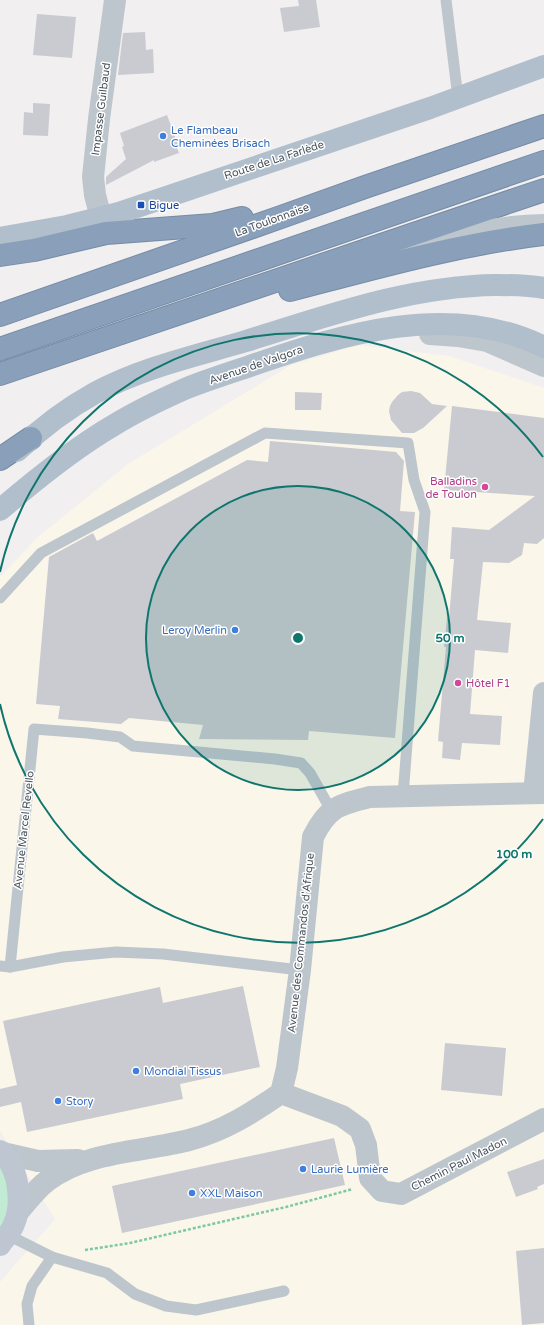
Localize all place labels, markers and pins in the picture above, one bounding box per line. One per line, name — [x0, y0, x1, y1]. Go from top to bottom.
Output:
place label: Le Flambeau Cheminées Brisach — [171, 124, 270, 150]
marker: Le Flambeau Cheminées Brisach — [158, 131, 168, 141]
place label: Bigue — [149, 199, 179, 212]
marker: Bigue — [136, 200, 146, 210]
place label: Balladins de Toulon — [425, 475, 477, 501]
marker: Balladins de Toulon — [480, 482, 490, 492]
place label: Leroy Merlin — [162, 624, 227, 637]
marker: Leroy Merlin — [230, 625, 240, 635]
centre of rings — [291, 631, 305, 645]
place label: Hôtel F1 — [466, 677, 510, 690]
marker: Hôtel F1 — [453, 678, 463, 688]
place label: Mondial Tissus — [144, 1065, 221, 1078]
marker: Mondial Tissus — [131, 1066, 141, 1076]
place label: Story — [66, 1095, 94, 1108]
marker: Story — [53, 1096, 63, 1106]
place label: Laurie Lumière — [311, 1163, 389, 1176]
marker: Laurie Lumière — [298, 1164, 308, 1174]
place label: XXL Maison — [200, 1187, 262, 1200]
marker: XXL Maison — [187, 1188, 197, 1198]

